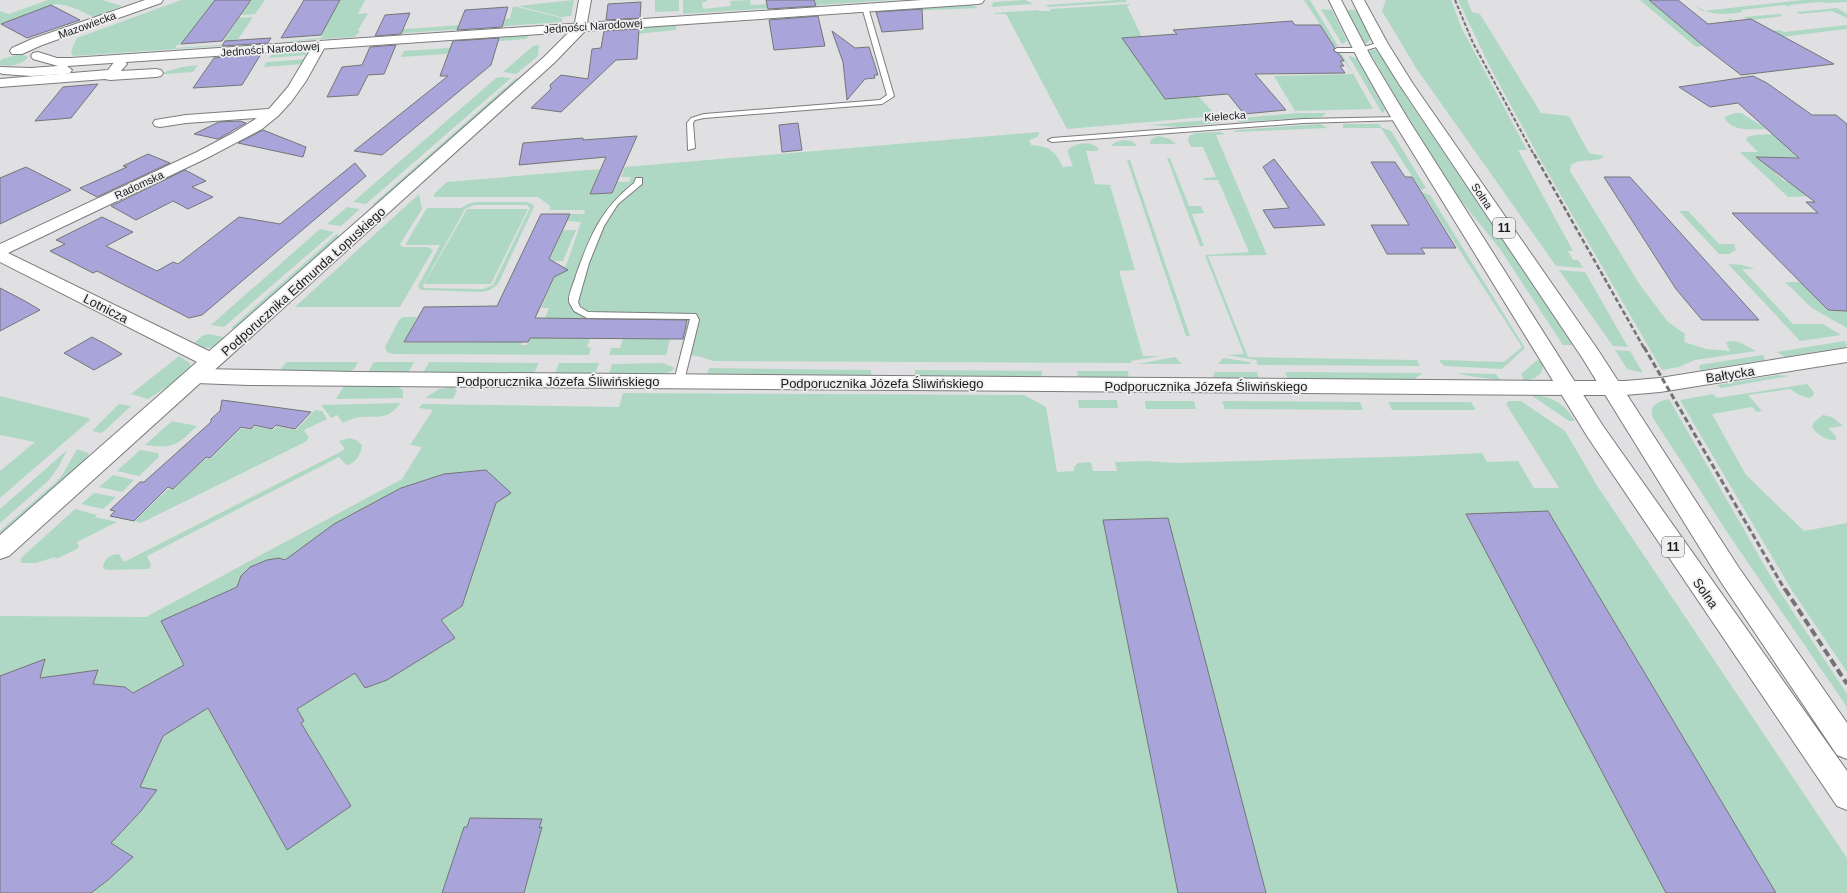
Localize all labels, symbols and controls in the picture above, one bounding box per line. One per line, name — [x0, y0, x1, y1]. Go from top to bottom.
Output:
street label: Mazowiecka — [57, 9, 118, 41]
street label: Jedności Narodowej — [543, 17, 643, 35]
street label: Jedności Narodowej — [220, 40, 320, 58]
street label: Kielecka — [1204, 109, 1247, 123]
street label: Radomska — [113, 168, 166, 202]
street label: Solna — [1469, 181, 1495, 212]
street label: Podporucznika Edmunda Łopuskiego — [218, 204, 388, 359]
road number: 11 — [1493, 218, 1515, 238]
street label: Lotnicza — [81, 291, 131, 326]
street label: Bałtycka — [1705, 363, 1756, 386]
street label: Podporucznika Józefa Śliwińskiego — [456, 374, 660, 389]
street label: Podporucznika Józefa Śliwińskiego — [780, 376, 984, 391]
street label: Podporucznika Józefa Śliwińskiego — [1104, 379, 1308, 394]
road number: 11 — [1662, 537, 1684, 557]
street label: Solna — [1690, 575, 1722, 612]

